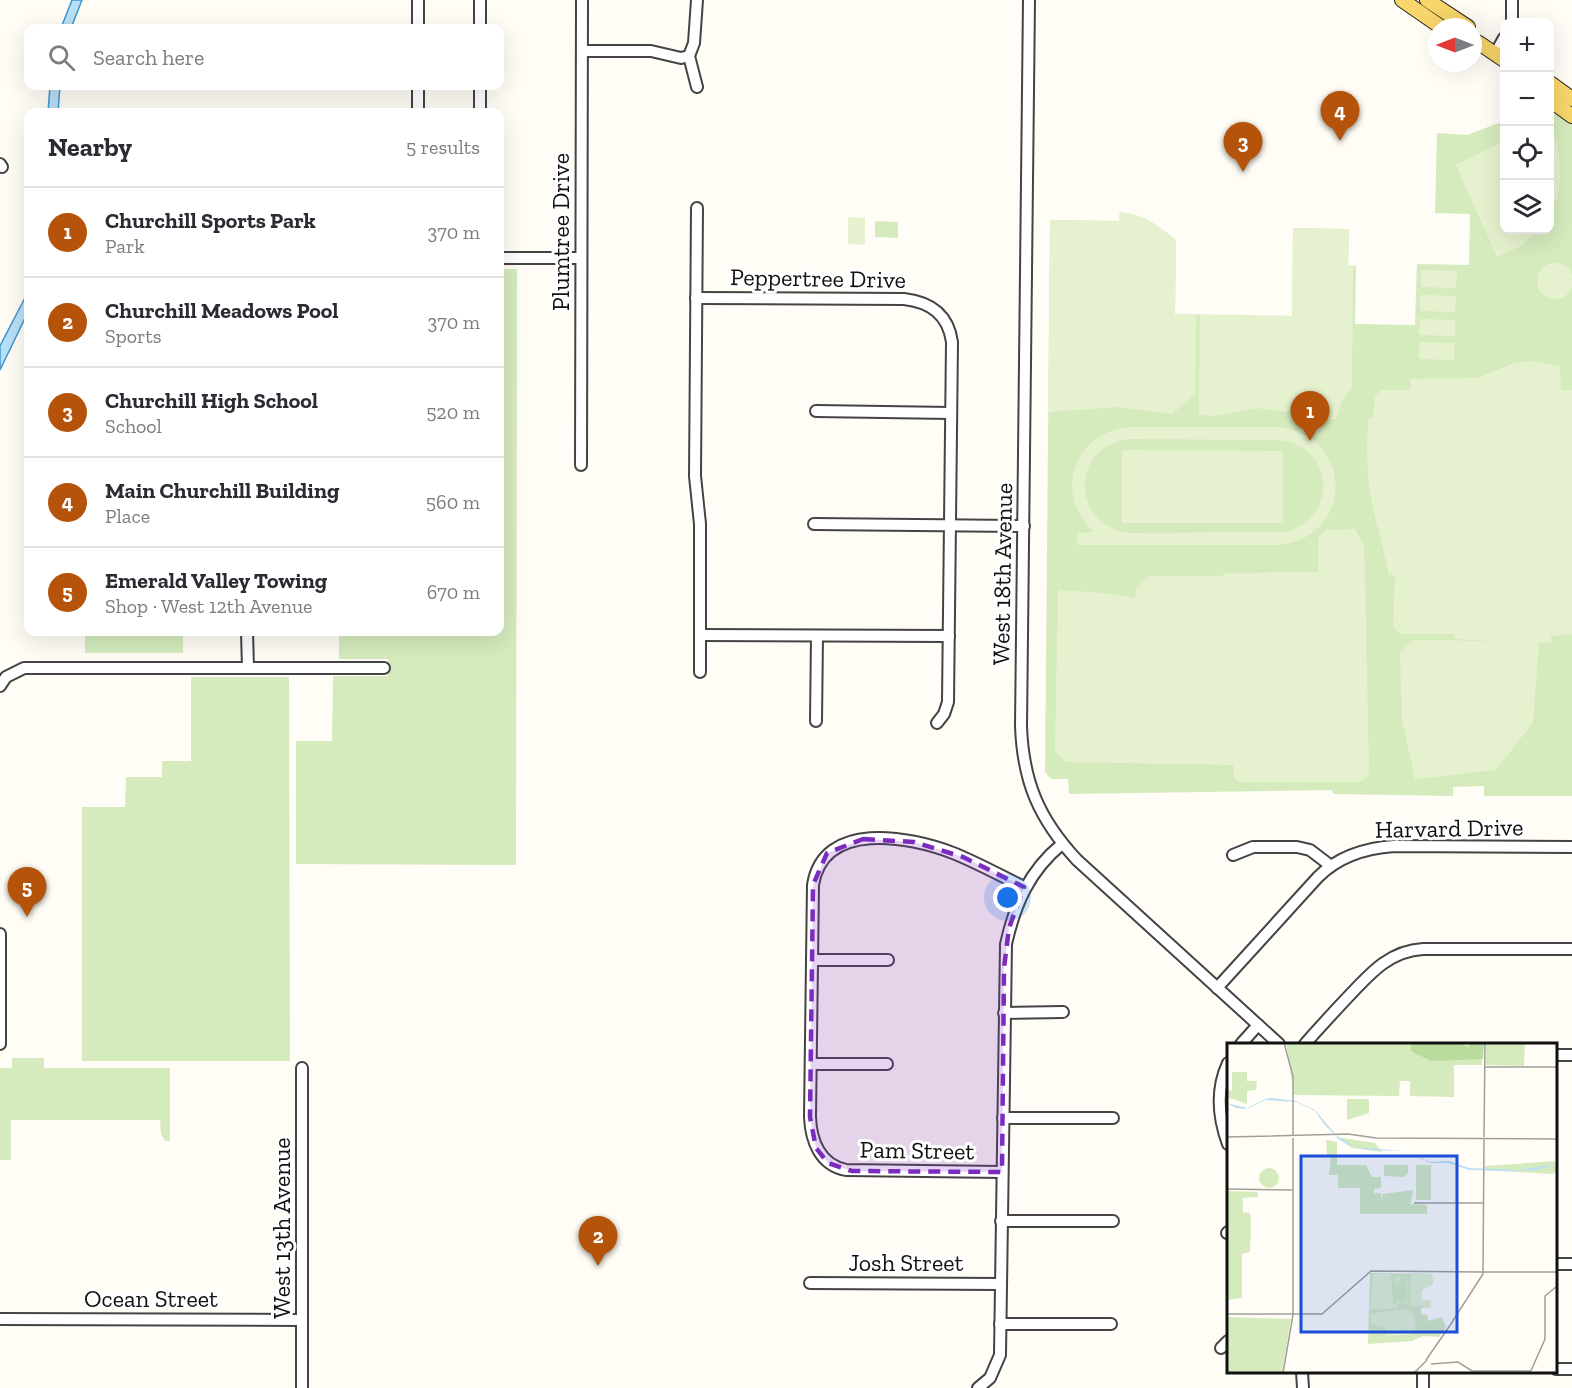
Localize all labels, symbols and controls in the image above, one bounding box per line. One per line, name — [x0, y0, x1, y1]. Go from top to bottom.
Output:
north arrow — [1428, 18, 1482, 72]
map controls — [1500, 18, 1554, 234]
button: + — [1500, 18, 1554, 72]
search box — [24, 24, 504, 90]
icon: search — [45, 41, 78, 74]
text: Search here — [93, 44, 204, 71]
button: − — [1500, 72, 1554, 126]
pin: 4 — [1320, 92, 1360, 141]
pin: 3 — [1224, 122, 1262, 172]
button: locate — [1500, 126, 1554, 180]
text: Nearby — [48, 131, 132, 163]
text: 5 results — [406, 135, 480, 159]
street label: Plumtree Drive — [546, 153, 575, 311]
button: layers — [1500, 180, 1554, 234]
text: Churchill Sports Park — [105, 207, 316, 234]
text: 1 — [63, 220, 72, 244]
text: 370 m — [427, 220, 480, 244]
text: Park — [105, 234, 145, 258]
street label: Peppertree Drive — [730, 262, 906, 294]
text: Churchill Meadows Pool — [105, 297, 339, 324]
text: 2 — [62, 310, 73, 334]
text: 370 m — [427, 310, 480, 334]
text: Sports — [105, 324, 162, 348]
text: Churchill High School — [105, 387, 318, 414]
pin: 1 — [1290, 392, 1330, 441]
text: 3 — [62, 400, 73, 424]
text: 520 m — [426, 400, 480, 424]
text: School — [105, 414, 162, 438]
text: Main Churchill Building — [105, 477, 339, 504]
street label: West 18th Avenue — [986, 483, 1018, 665]
text: 4 — [62, 490, 73, 514]
text: 560 m — [426, 490, 480, 514]
text: Place — [105, 504, 150, 528]
text: Emerald Valley Towing — [105, 567, 327, 594]
text: 5 — [62, 580, 73, 604]
text: 670 m — [427, 580, 480, 604]
text: Shop · West 12th Avenue — [105, 594, 313, 618]
street label: Harvard Drive — [1374, 812, 1524, 844]
pin: 5 — [8, 868, 46, 917]
your location — [993, 883, 1022, 912]
inset map — [1227, 1043, 1557, 1373]
street label: Pam Street — [859, 1135, 975, 1165]
street label: West 13th Avenue — [267, 1137, 296, 1319]
pin: 2 — [578, 1216, 618, 1266]
street label: Josh Street — [848, 1248, 964, 1277]
street label: Ocean Street — [84, 1284, 218, 1313]

